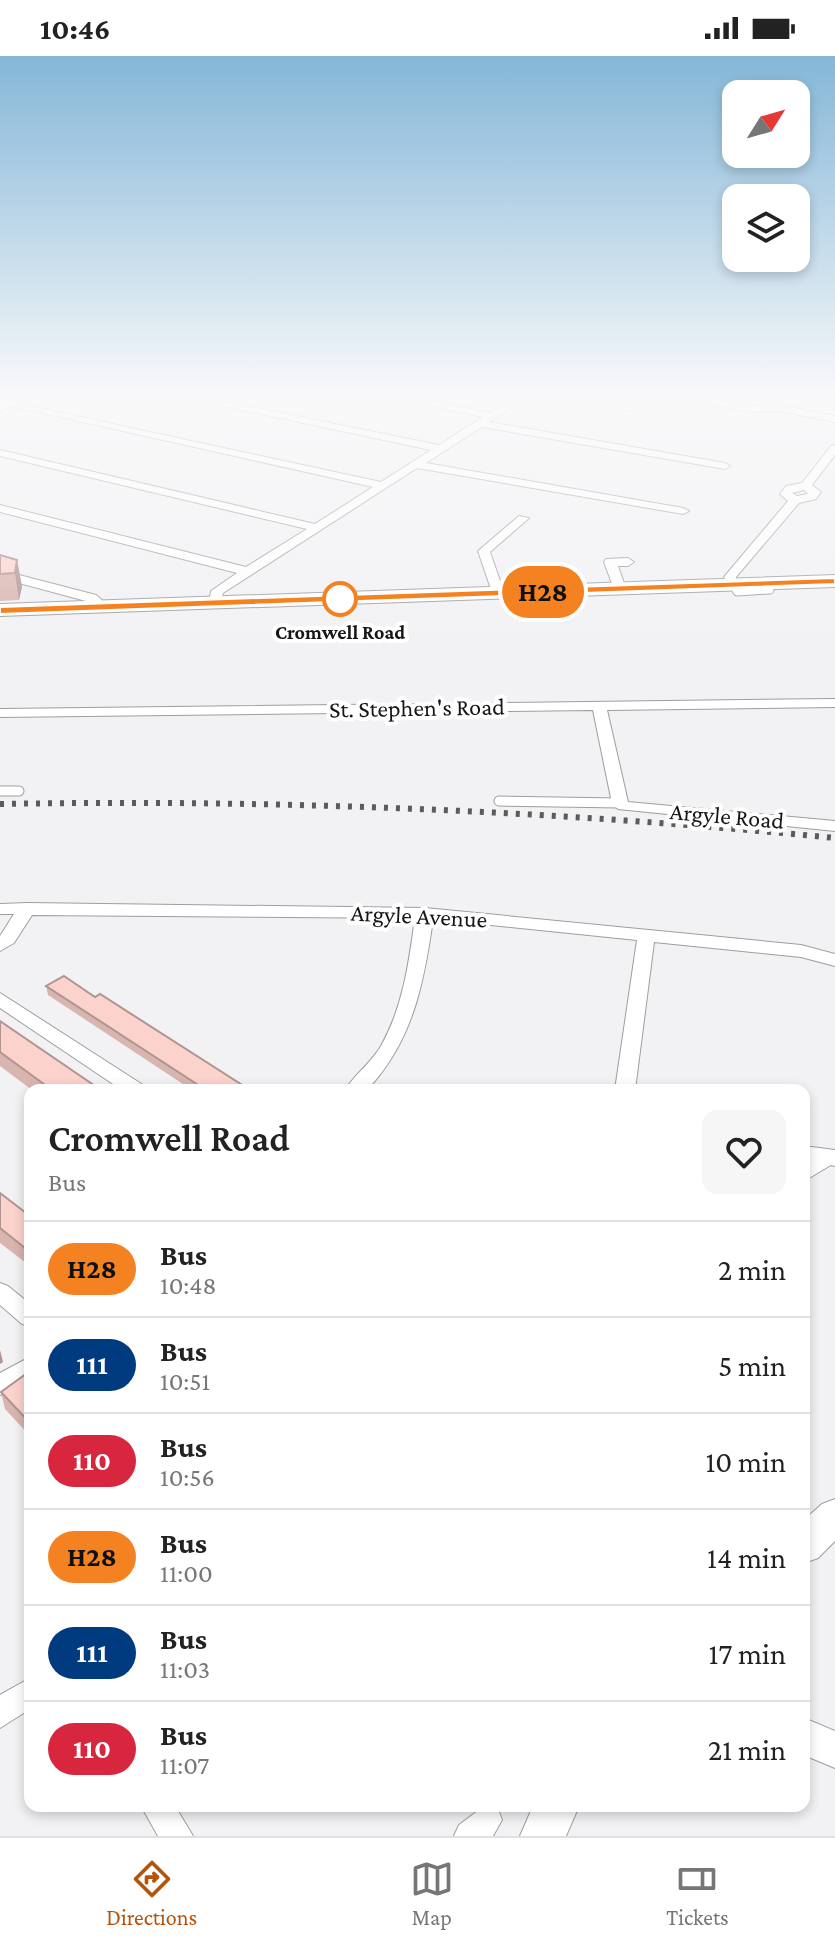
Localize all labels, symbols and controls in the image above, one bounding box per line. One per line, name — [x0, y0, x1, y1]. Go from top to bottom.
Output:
text: 10:46 — [40, 12, 110, 45]
north arrow — [722, 80, 810, 168]
map controls — [722, 80, 810, 272]
button: layers — [722, 184, 810, 272]
line badge: H28 — [497, 566, 589, 618]
text: H28 — [518, 576, 568, 607]
marker: Cromwell Road — [323, 582, 357, 616]
place label: Cromwell Road — [275, 621, 405, 643]
street label: St. Stephen's Road — [329, 692, 505, 723]
street label: Argyle Road — [669, 797, 786, 834]
street label: Argyle Avenue — [350, 898, 488, 933]
button: heart — [702, 1110, 786, 1194]
text: Cromwell Road — [48, 1117, 290, 1159]
text: Bus — [48, 1168, 86, 1197]
text: Bus — [160, 1238, 207, 1271]
text: H28 — [67, 1253, 117, 1284]
text: 2 min — [718, 1253, 786, 1286]
text: 10:48 — [160, 1271, 217, 1300]
text: Bus — [160, 1334, 207, 1367]
text: 111 — [76, 1349, 108, 1380]
text: 5 min — [718, 1349, 786, 1382]
text: 10:51 — [160, 1367, 210, 1396]
text: Bus — [160, 1430, 207, 1463]
text: 110 — [73, 1445, 111, 1476]
text: 10 min — [705, 1445, 786, 1478]
text: 10:56 — [160, 1463, 215, 1492]
text: Bus — [160, 1526, 207, 1559]
text: H28 — [67, 1541, 117, 1572]
text: 14 min — [707, 1541, 786, 1574]
text: 11:00 — [160, 1559, 213, 1588]
text: Bus — [160, 1622, 207, 1655]
text: 111 — [76, 1637, 108, 1668]
text: 17 min — [709, 1637, 786, 1670]
text: 11:03 — [160, 1655, 210, 1684]
text: Bus — [160, 1718, 207, 1751]
text: 110 — [73, 1733, 111, 1764]
text: 21 min — [708, 1733, 786, 1766]
text: 11:07 — [160, 1751, 209, 1780]
tab: Directions — [106, 1857, 197, 1930]
tab: Map — [410, 1857, 454, 1930]
tab: Tickets — [666, 1857, 729, 1930]

